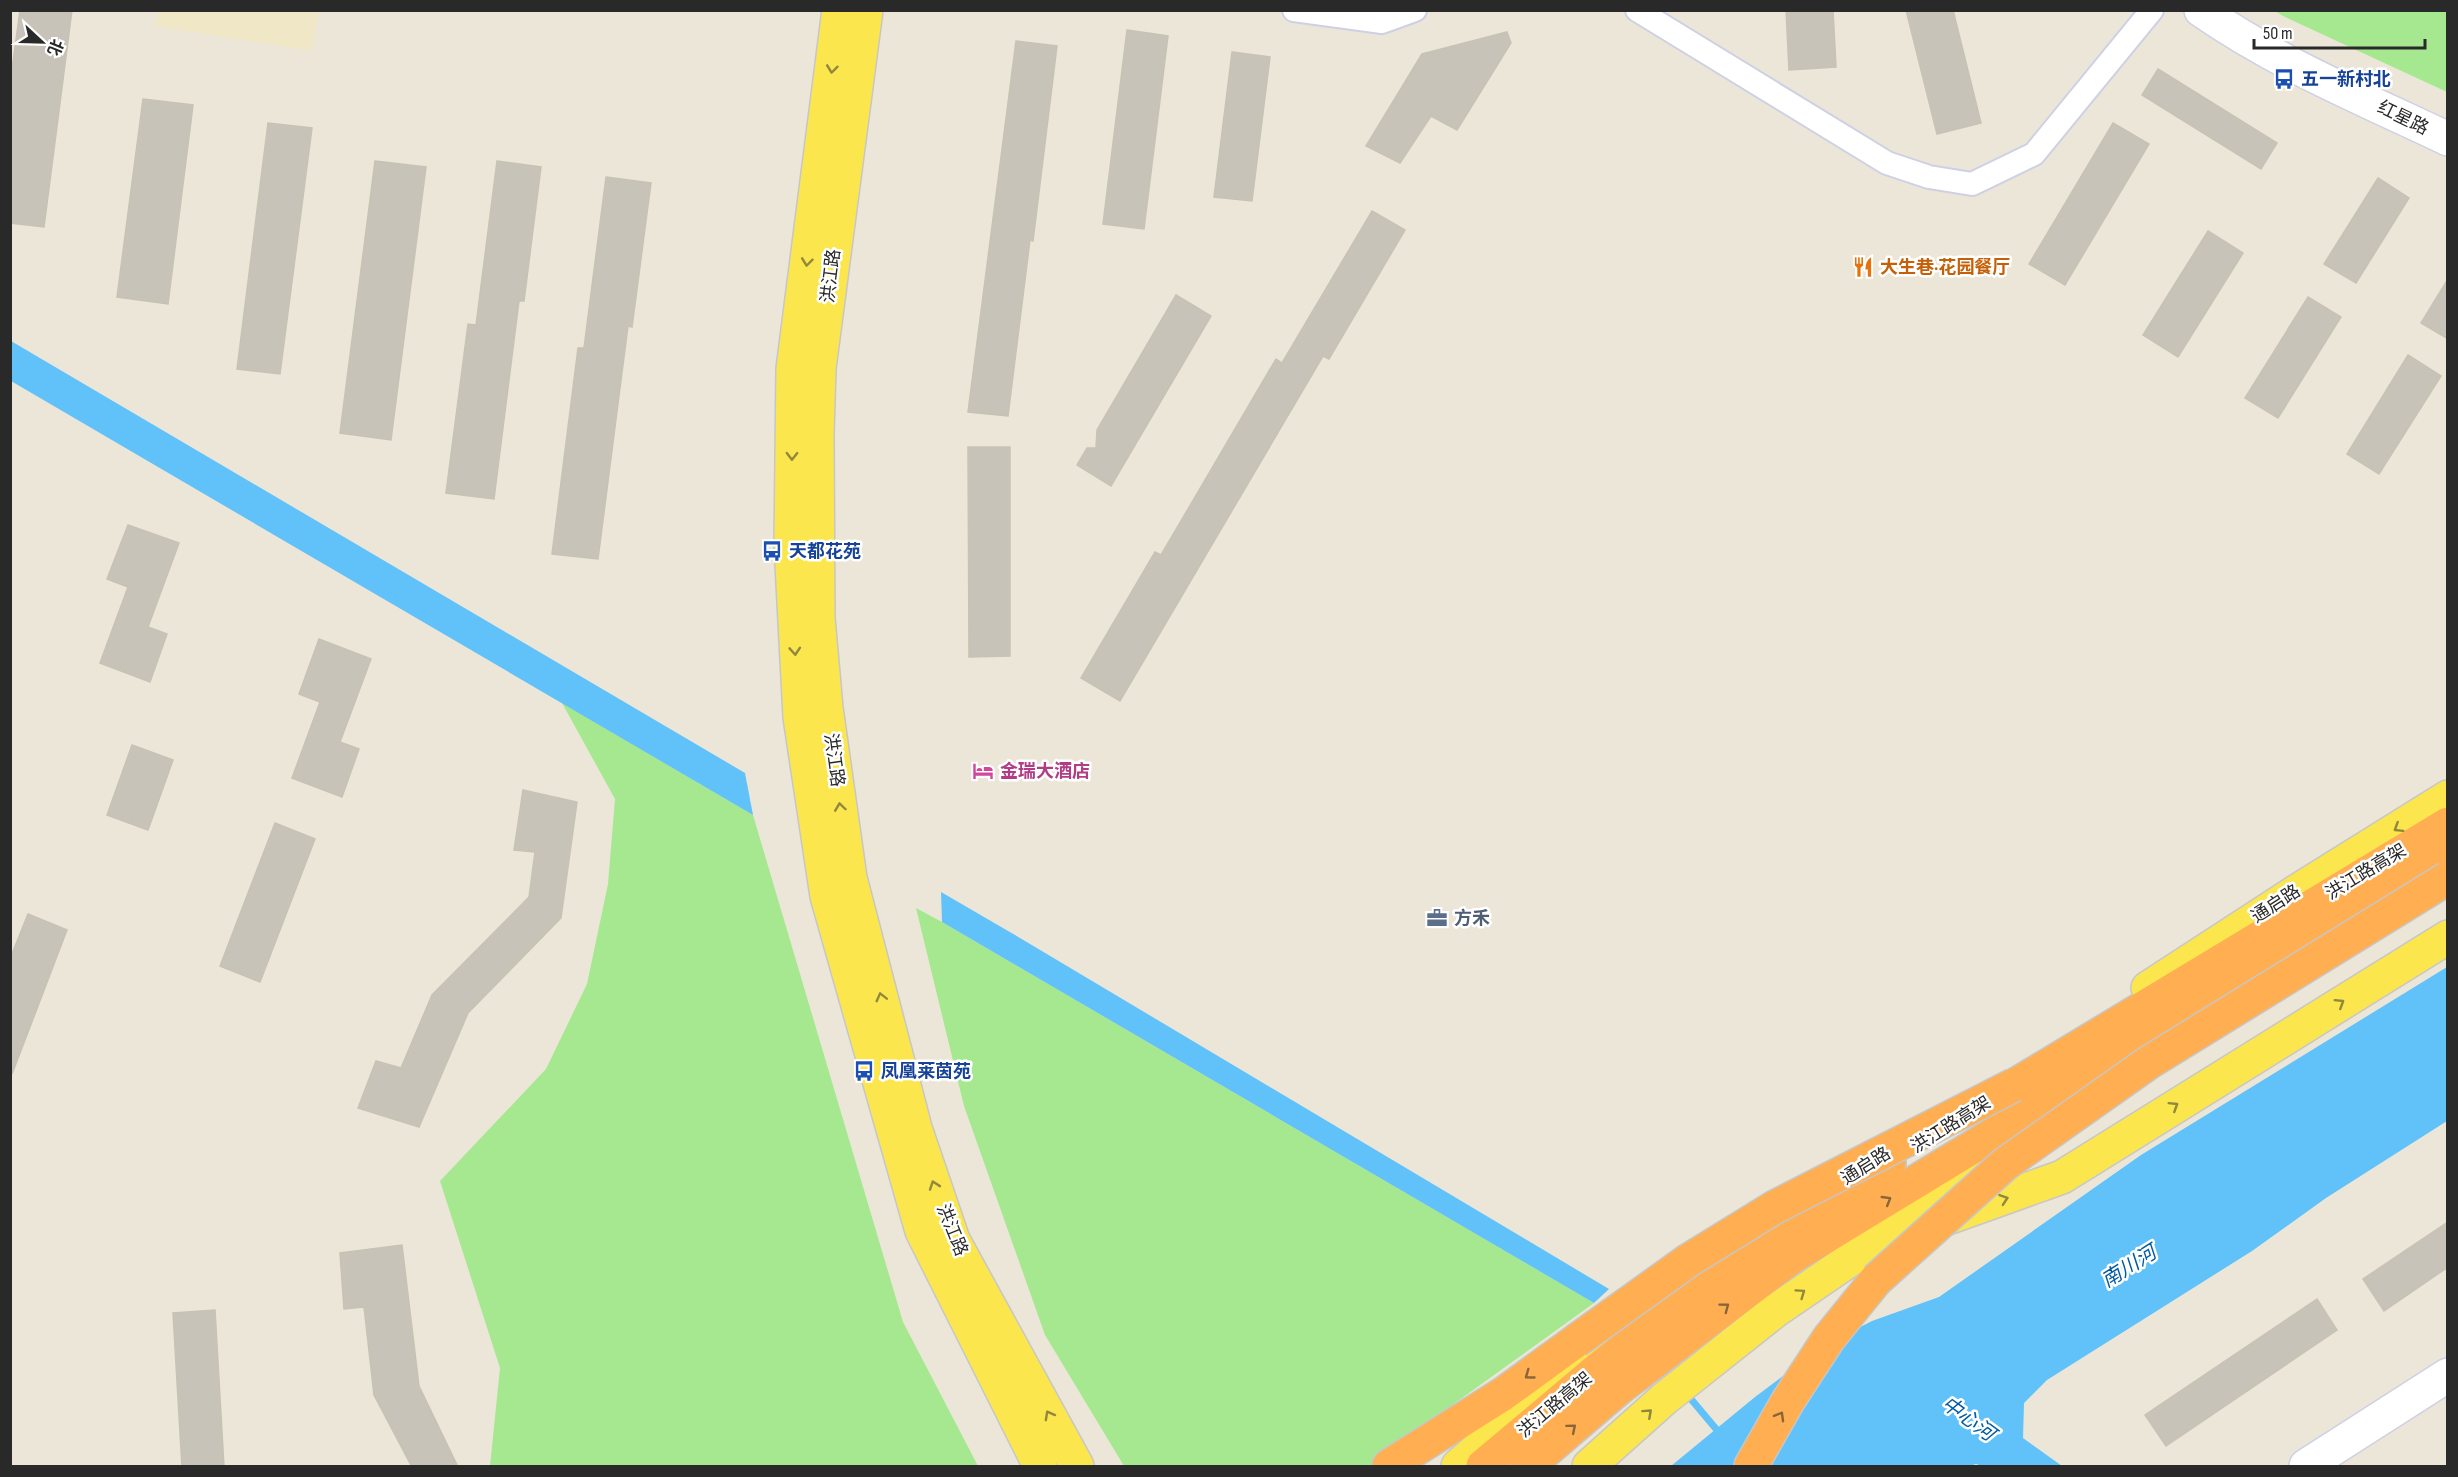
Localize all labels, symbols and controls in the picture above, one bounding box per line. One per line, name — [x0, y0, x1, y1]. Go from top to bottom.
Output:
north arrow — [12, 12, 72, 72]
scale bar — [2254, 12, 2425, 50]
text: 50 m — [2263, 23, 2293, 44]
text: 北 — [43, 36, 66, 58]
one-way arrow — [826, 64, 839, 73]
bus stop icon: 五一新村北 — [2272, 67, 2296, 91]
place label: 五一新村北 — [2301, 69, 2391, 90]
street label: 红星路 — [2374, 97, 2432, 139]
street label: 洪江路 — [817, 248, 845, 304]
restaurant icon: 大生巷·花园餐厅 — [1851, 255, 1875, 279]
one-way arrow — [801, 257, 814, 267]
place label: 大生巷·花园餐厅 — [1880, 257, 2010, 278]
one-way arrow — [786, 452, 798, 461]
bus stop icon: 天都花苑 — [760, 539, 784, 563]
place label: 天都花苑 — [789, 541, 861, 562]
one-way arrow — [789, 646, 802, 655]
street label: 洪江路 — [820, 732, 848, 788]
hotel icon: 金瑞大酒店 — [971, 759, 995, 783]
place label: 金瑞大酒店 — [1000, 761, 1090, 782]
one-way arrow — [835, 802, 847, 812]
one-way arrow — [2394, 821, 2404, 833]
street label: 洪江路高架 — [2322, 840, 2410, 904]
street label: 通启路 — [2248, 880, 2304, 928]
office icon: 方禾 — [1425, 906, 1449, 930]
place label: 方禾 — [1454, 908, 1490, 929]
one-way arrow — [876, 993, 889, 1003]
one-way arrow — [2334, 998, 2344, 1010]
bus stop icon: 凤凰莱茵苑 — [852, 1059, 876, 1083]
place label: 凤凰莱茵苑 — [881, 1061, 971, 1082]
street label: 洪江路高架 — [1907, 1092, 1995, 1158]
one-way arrow — [2168, 1102, 2179, 1113]
street label: 通启路 — [1838, 1143, 1894, 1189]
one-way arrow — [929, 1180, 942, 1191]
one-way arrow — [1998, 1194, 2009, 1206]
one-way arrow — [1881, 1195, 1891, 1207]
street label: 洪江路 — [932, 1201, 972, 1259]
water label: 南川河 — [2097, 1239, 2164, 1293]
one-way arrow — [1795, 1289, 1806, 1300]
one-way arrow — [1718, 1303, 1729, 1314]
street label: 洪江路高架 — [1514, 1368, 1596, 1442]
one-way arrow — [1524, 1368, 1535, 1379]
water label: 中心河 — [1937, 1392, 2003, 1449]
one-way arrow — [1641, 1409, 1652, 1420]
one-way arrow — [1045, 1411, 1056, 1421]
one-way arrow — [1773, 1412, 1784, 1422]
one-way arrow — [1565, 1424, 1576, 1435]

